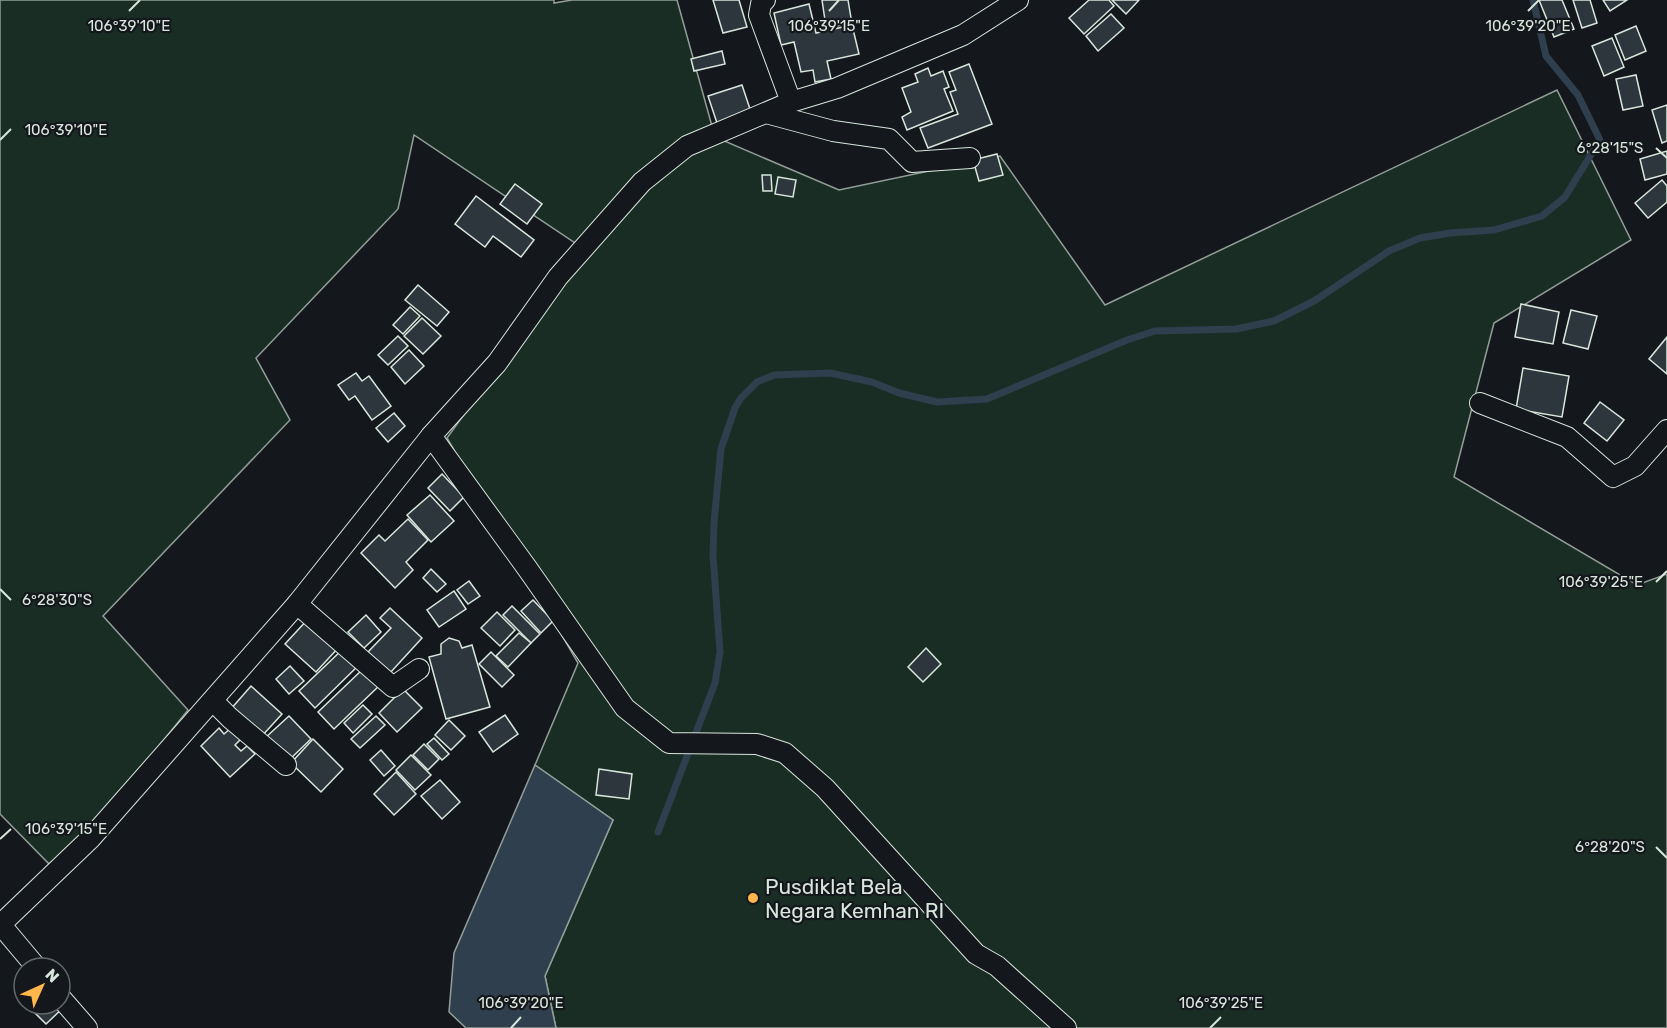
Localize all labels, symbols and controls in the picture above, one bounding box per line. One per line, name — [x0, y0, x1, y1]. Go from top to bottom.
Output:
text: 106°39'10"E — [88, 17, 170, 35]
text: 106°39'15"E — [788, 17, 870, 35]
text: 106°39'20"E — [1485, 17, 1571, 35]
text: 106°39'10"E — [25, 121, 107, 139]
text: 6°28'15"S — [1577, 139, 1643, 157]
text: 106°39'25"E — [1559, 573, 1643, 591]
text: 6°28'30"S — [22, 591, 92, 609]
text: 106°39'15"E — [25, 820, 107, 838]
text: 6°28'20"S — [1575, 838, 1645, 856]
place label: Pusdiklat Bela Negara Kemhan RI — [765, 874, 944, 923]
marker: Pusdiklat Bela Negara Kemhan RI — [746, 891, 760, 905]
north arrow — [12, 956, 72, 1016]
text: N — [41, 965, 63, 987]
text: 106°39'20"E — [478, 994, 564, 1012]
text: 106°39'25"E — [1179, 994, 1263, 1012]

